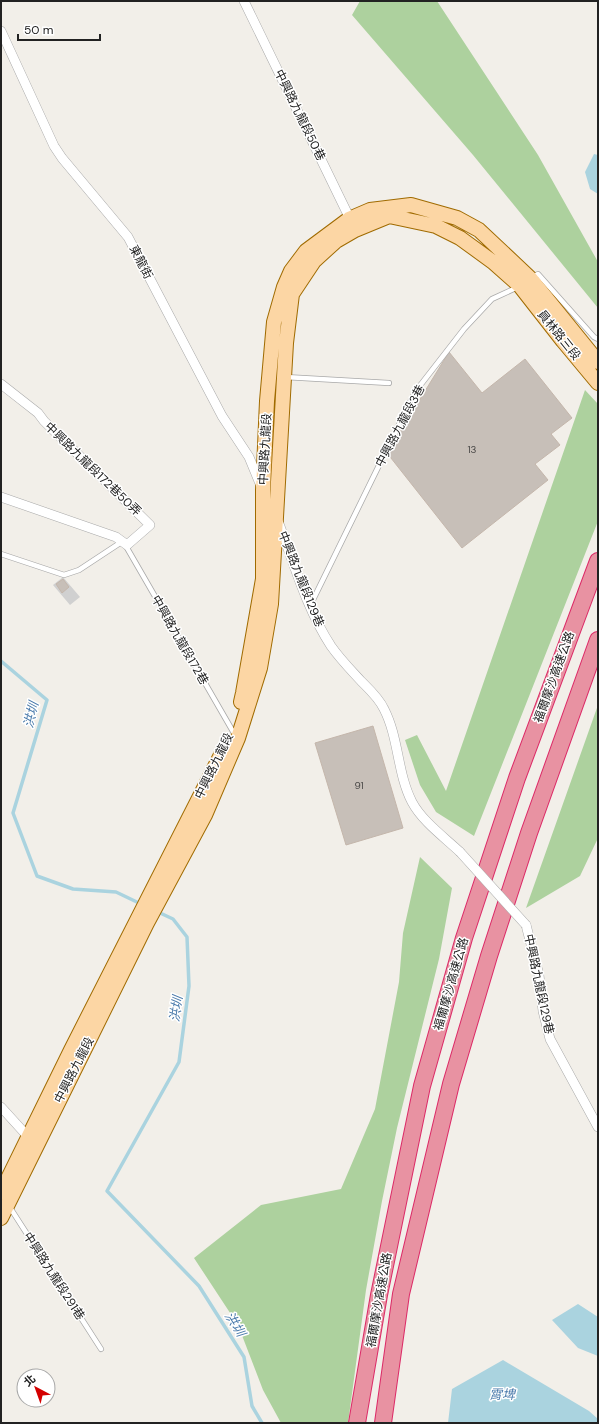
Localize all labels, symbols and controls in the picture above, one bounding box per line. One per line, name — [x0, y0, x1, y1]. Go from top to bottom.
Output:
scale bar — [18, 16, 100, 42]
text: 50 m — [24, 22, 53, 38]
street label: 中興路九龍段50巷 — [271, 67, 329, 163]
street label: 東龍街 — [126, 242, 156, 282]
street label: 員林路三段 — [534, 307, 584, 363]
street label: 中興路九龍段3巷 — [372, 382, 428, 470]
street label: 中興路九龍段 — [255, 413, 275, 485]
street label: 中興路九龍段172巷50弄 — [41, 419, 145, 519]
house number: 13 — [467, 443, 477, 456]
street label: 中興路九龍段129巷 — [274, 529, 328, 629]
street label: 中興路九龍段172巷 — [148, 592, 212, 688]
street label: 福爾摩沙高速公路 — [530, 629, 578, 725]
water label: 洪圳 — [20, 698, 43, 730]
street label: 中興路九龍段 — [191, 730, 237, 802]
house number: 91 — [354, 779, 364, 792]
street label: 中興路九龍段129巷 — [521, 932, 557, 1036]
street label: 福爾摩沙高速公路 — [430, 936, 472, 1032]
water label: 洪圳 — [166, 993, 187, 1023]
street label: 中興路九龍段 — [51, 1034, 97, 1106]
street label: 中興路九龍段291巷 — [20, 1229, 88, 1323]
street label: 福爾摩沙高速公路 — [363, 1251, 395, 1349]
water label: 洪圳 — [221, 1308, 250, 1341]
north arrow — [16, 1368, 56, 1408]
text: 北 — [21, 1372, 38, 1389]
water label: 霄埤 — [489, 1386, 517, 1403]

